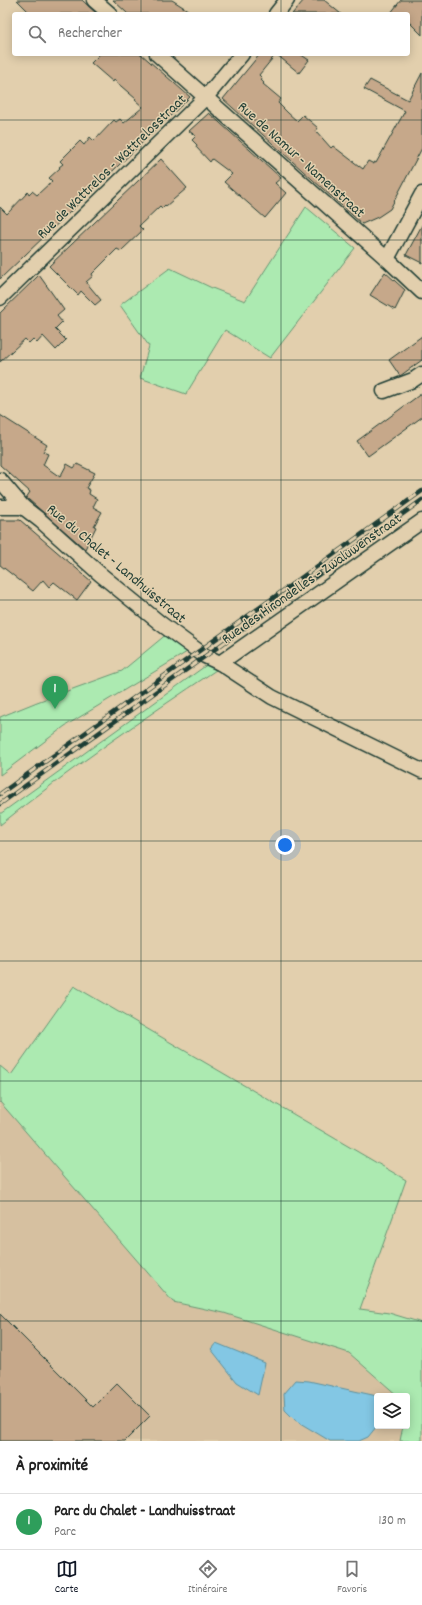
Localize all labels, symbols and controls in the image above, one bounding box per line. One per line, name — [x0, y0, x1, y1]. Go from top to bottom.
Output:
search box — [12, 12, 410, 56]
icon: search — [26, 23, 48, 45]
text: Rechercher — [58, 23, 122, 45]
street label: Rue de Wattrelos - Wattrelosstraat — [33, 89, 193, 245]
street label: Rue de Namur - Namenstraat — [232, 97, 370, 224]
street label: Rue du Chalet - Landhuisstraat — [41, 499, 191, 630]
street label: Rue des Hirondelles - Zwaluwenstraat — [217, 508, 407, 651]
pin: 1 — [42, 676, 68, 709]
your location — [275, 835, 295, 855]
map controls — [374, 1393, 410, 1429]
button: layers — [374, 1393, 410, 1429]
text: À proximité — [16, 1455, 88, 1479]
text: Parc du Chalet - Landhuisstraat — [54, 1501, 235, 1523]
text: 1 — [28, 1512, 30, 1531]
text: 130 m — [378, 1512, 406, 1531]
text: Parc — [54, 1523, 76, 1542]
tab: Carte — [55, 1558, 78, 1598]
tab: Itinéraire — [188, 1558, 227, 1598]
tab: Favoris — [337, 1558, 367, 1598]

